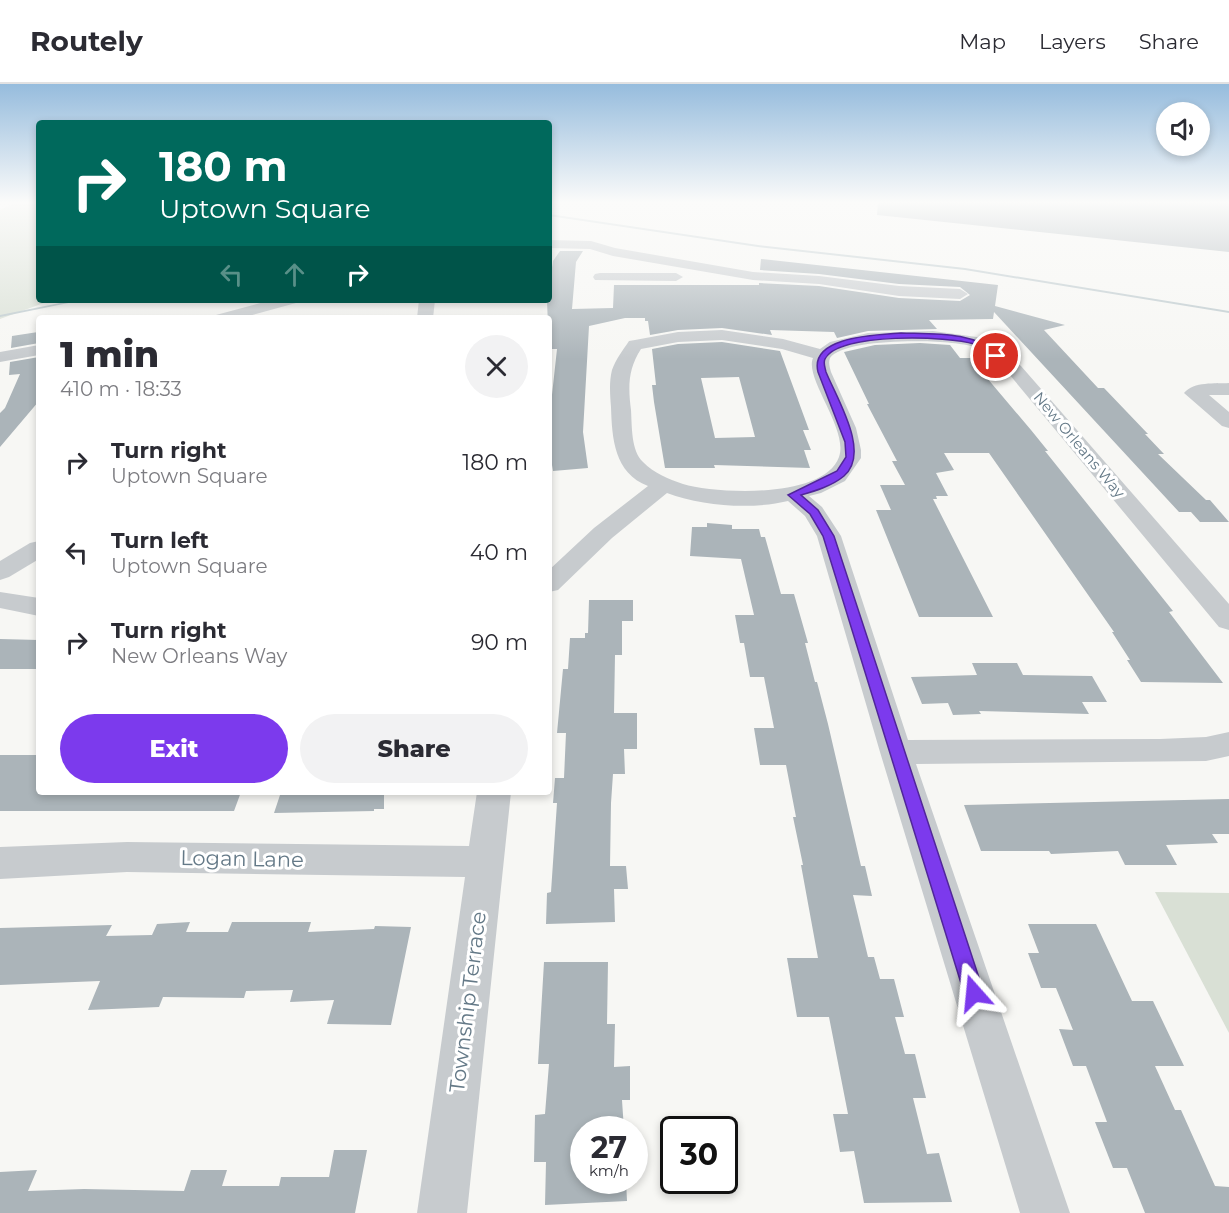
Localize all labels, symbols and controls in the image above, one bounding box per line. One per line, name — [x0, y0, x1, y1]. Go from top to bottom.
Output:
text: Routely — [30, 24, 143, 58]
text: Map — [959, 29, 1006, 54]
text: Layers — [1039, 29, 1106, 54]
text: Share — [1139, 29, 1199, 54]
map controls — [1156, 102, 1210, 156]
button: sound — [1156, 102, 1210, 156]
text: 180 m — [159, 140, 288, 192]
icon: right — [60, 144, 138, 222]
text: Uptown Square — [159, 192, 371, 225]
icon: left — [215, 258, 248, 291]
icon: ahead — [278, 258, 311, 291]
icon: right — [341, 258, 374, 291]
pin — [970, 330, 1021, 381]
text: 1 min — [60, 332, 159, 376]
button: close — [465, 335, 528, 398]
icon: arrive — [979, 339, 1012, 372]
text: 410 m · 18:33 — [60, 377, 182, 401]
street label: New Orleans Way — [1030, 388, 1130, 502]
text: Turn right — [111, 437, 226, 464]
icon: right — [60, 446, 93, 479]
text: 180 m — [462, 449, 528, 476]
text: Uptown Square — [111, 464, 268, 488]
text: Turn left — [111, 527, 209, 554]
icon: left — [60, 536, 93, 569]
text: 40 m — [470, 539, 528, 566]
text: Uptown Square — [111, 554, 268, 578]
text: Turn right — [111, 617, 226, 644]
icon: right — [60, 626, 93, 659]
text: 90 m — [471, 629, 528, 656]
text: New Orleans Way — [111, 644, 287, 668]
button: Exit — [60, 714, 288, 783]
button: Share — [300, 714, 528, 783]
street label: Logan Lane — [180, 845, 304, 872]
street label: Township Terrace — [444, 910, 491, 1094]
position arrow — [942, 961, 1006, 1025]
speed limit sign: 30 — [660, 1116, 738, 1194]
text: 27 — [591, 1129, 627, 1166]
text: km/h — [589, 1161, 629, 1180]

